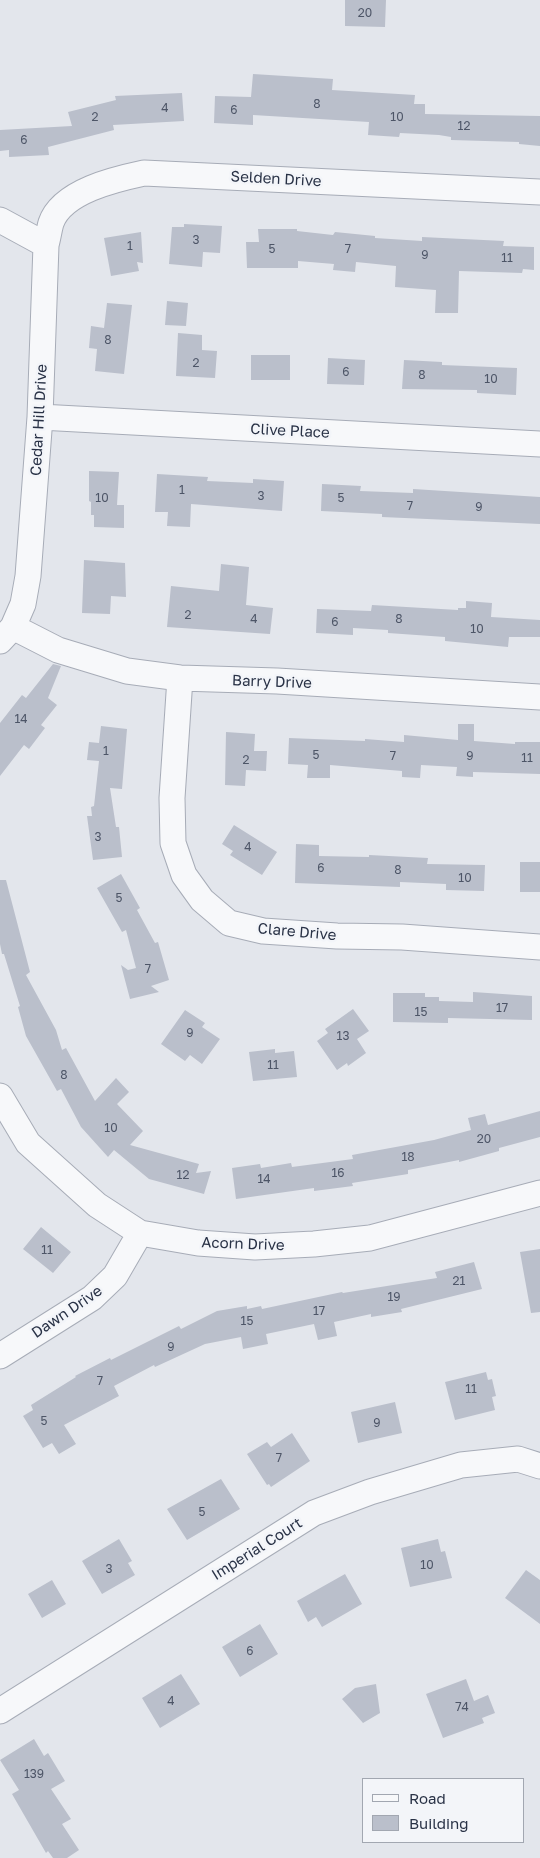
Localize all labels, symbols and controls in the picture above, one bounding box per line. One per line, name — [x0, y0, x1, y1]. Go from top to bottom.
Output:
house number: 20 — [358, 6, 372, 20]
house number: 8 — [313, 97, 321, 111]
house number: 4 — [161, 101, 169, 115]
house number: 6 — [230, 103, 238, 117]
house number: 2 — [92, 110, 98, 124]
house number: 10 — [390, 110, 404, 124]
house number: 12 — [458, 119, 470, 133]
house number: 6 — [20, 133, 28, 147]
street label: Selden Drive — [230, 168, 322, 190]
house number: 3 — [192, 233, 200, 247]
house number: 1 — [127, 239, 133, 253]
house number: 5 — [269, 242, 275, 256]
house number: 7 — [345, 242, 351, 256]
house number: 9 — [421, 248, 429, 262]
house number: 11 — [501, 251, 513, 265]
house number: 8 — [104, 333, 112, 347]
house number: 2 — [193, 356, 199, 370]
street label: Cedar Hill Drive — [27, 364, 51, 476]
house number: 6 — [342, 365, 350, 379]
house number: 8 — [418, 368, 426, 382]
house number: 10 — [484, 372, 498, 386]
street label: Clive Place — [250, 420, 330, 442]
house number: 1 — [179, 483, 185, 497]
house number: 3 — [257, 489, 265, 503]
house number: 10 — [95, 491, 109, 505]
house number: 5 — [338, 491, 344, 505]
house number: 7 — [407, 499, 413, 513]
house number: 9 — [475, 500, 483, 514]
house number: 2 — [185, 608, 191, 622]
house number: 4 — [250, 612, 258, 626]
house number: 8 — [395, 612, 403, 626]
house number: 6 — [331, 615, 339, 629]
house number: 10 — [470, 622, 484, 636]
street label: Barry Drive — [232, 672, 312, 692]
house number: 14 — [14, 712, 28, 726]
house number: 1 — [103, 744, 109, 758]
house number: 5 — [313, 748, 319, 762]
house number: 7 — [390, 749, 396, 763]
house number: 9 — [466, 749, 474, 763]
house number: 11 — [521, 751, 533, 765]
house number: 2 — [243, 753, 249, 767]
house number: 3 — [94, 830, 102, 844]
house number: 4 — [244, 840, 252, 854]
house number: 6 — [317, 861, 325, 875]
house number: 8 — [394, 863, 402, 877]
house number: 10 — [458, 871, 472, 885]
house number: 5 — [116, 891, 122, 905]
street label: Clare Drive — [257, 920, 337, 944]
house number: 7 — [145, 962, 151, 976]
house number: 17 — [496, 1001, 508, 1015]
house number: 15 — [415, 1005, 427, 1019]
house number: 9 — [186, 1026, 194, 1040]
house number: 13 — [337, 1029, 349, 1043]
house number: 11 — [267, 1058, 279, 1072]
house number: 8 — [60, 1068, 68, 1082]
house number: 10 — [104, 1121, 118, 1135]
house number: 20 — [477, 1132, 491, 1146]
house number: 18 — [401, 1150, 415, 1164]
house number: 16 — [331, 1166, 345, 1180]
house number: 12 — [177, 1168, 189, 1182]
house number: 14 — [257, 1172, 271, 1186]
street label: Acorn Drive — [201, 1234, 285, 1254]
house number: 11 — [41, 1243, 53, 1257]
house number: 21 — [453, 1274, 465, 1288]
street label: Dawn Drive — [28, 1282, 106, 1342]
house number: 19 — [387, 1290, 401, 1304]
house number: 17 — [313, 1304, 325, 1318]
house number: 15 — [241, 1314, 253, 1328]
house number: 9 — [167, 1340, 175, 1354]
house number: 7 — [97, 1374, 103, 1388]
house number: 11 — [465, 1382, 477, 1396]
house number: 5 — [41, 1414, 47, 1428]
house number: 9 — [373, 1416, 381, 1430]
house number: 7 — [276, 1451, 282, 1465]
house number: 5 — [199, 1505, 205, 1519]
street label: Imperial Court — [208, 1514, 306, 1584]
house number: 10 — [420, 1558, 434, 1572]
house number: 3 — [105, 1562, 113, 1576]
house number: 6 — [246, 1644, 254, 1658]
house number: 4 — [167, 1694, 175, 1708]
house number: 74 — [455, 1700, 469, 1714]
house number: 139 — [24, 1767, 44, 1781]
legend — [362, 1778, 525, 1843]
text: Road — [409, 1789, 446, 1807]
text: Building — [409, 1814, 469, 1832]

